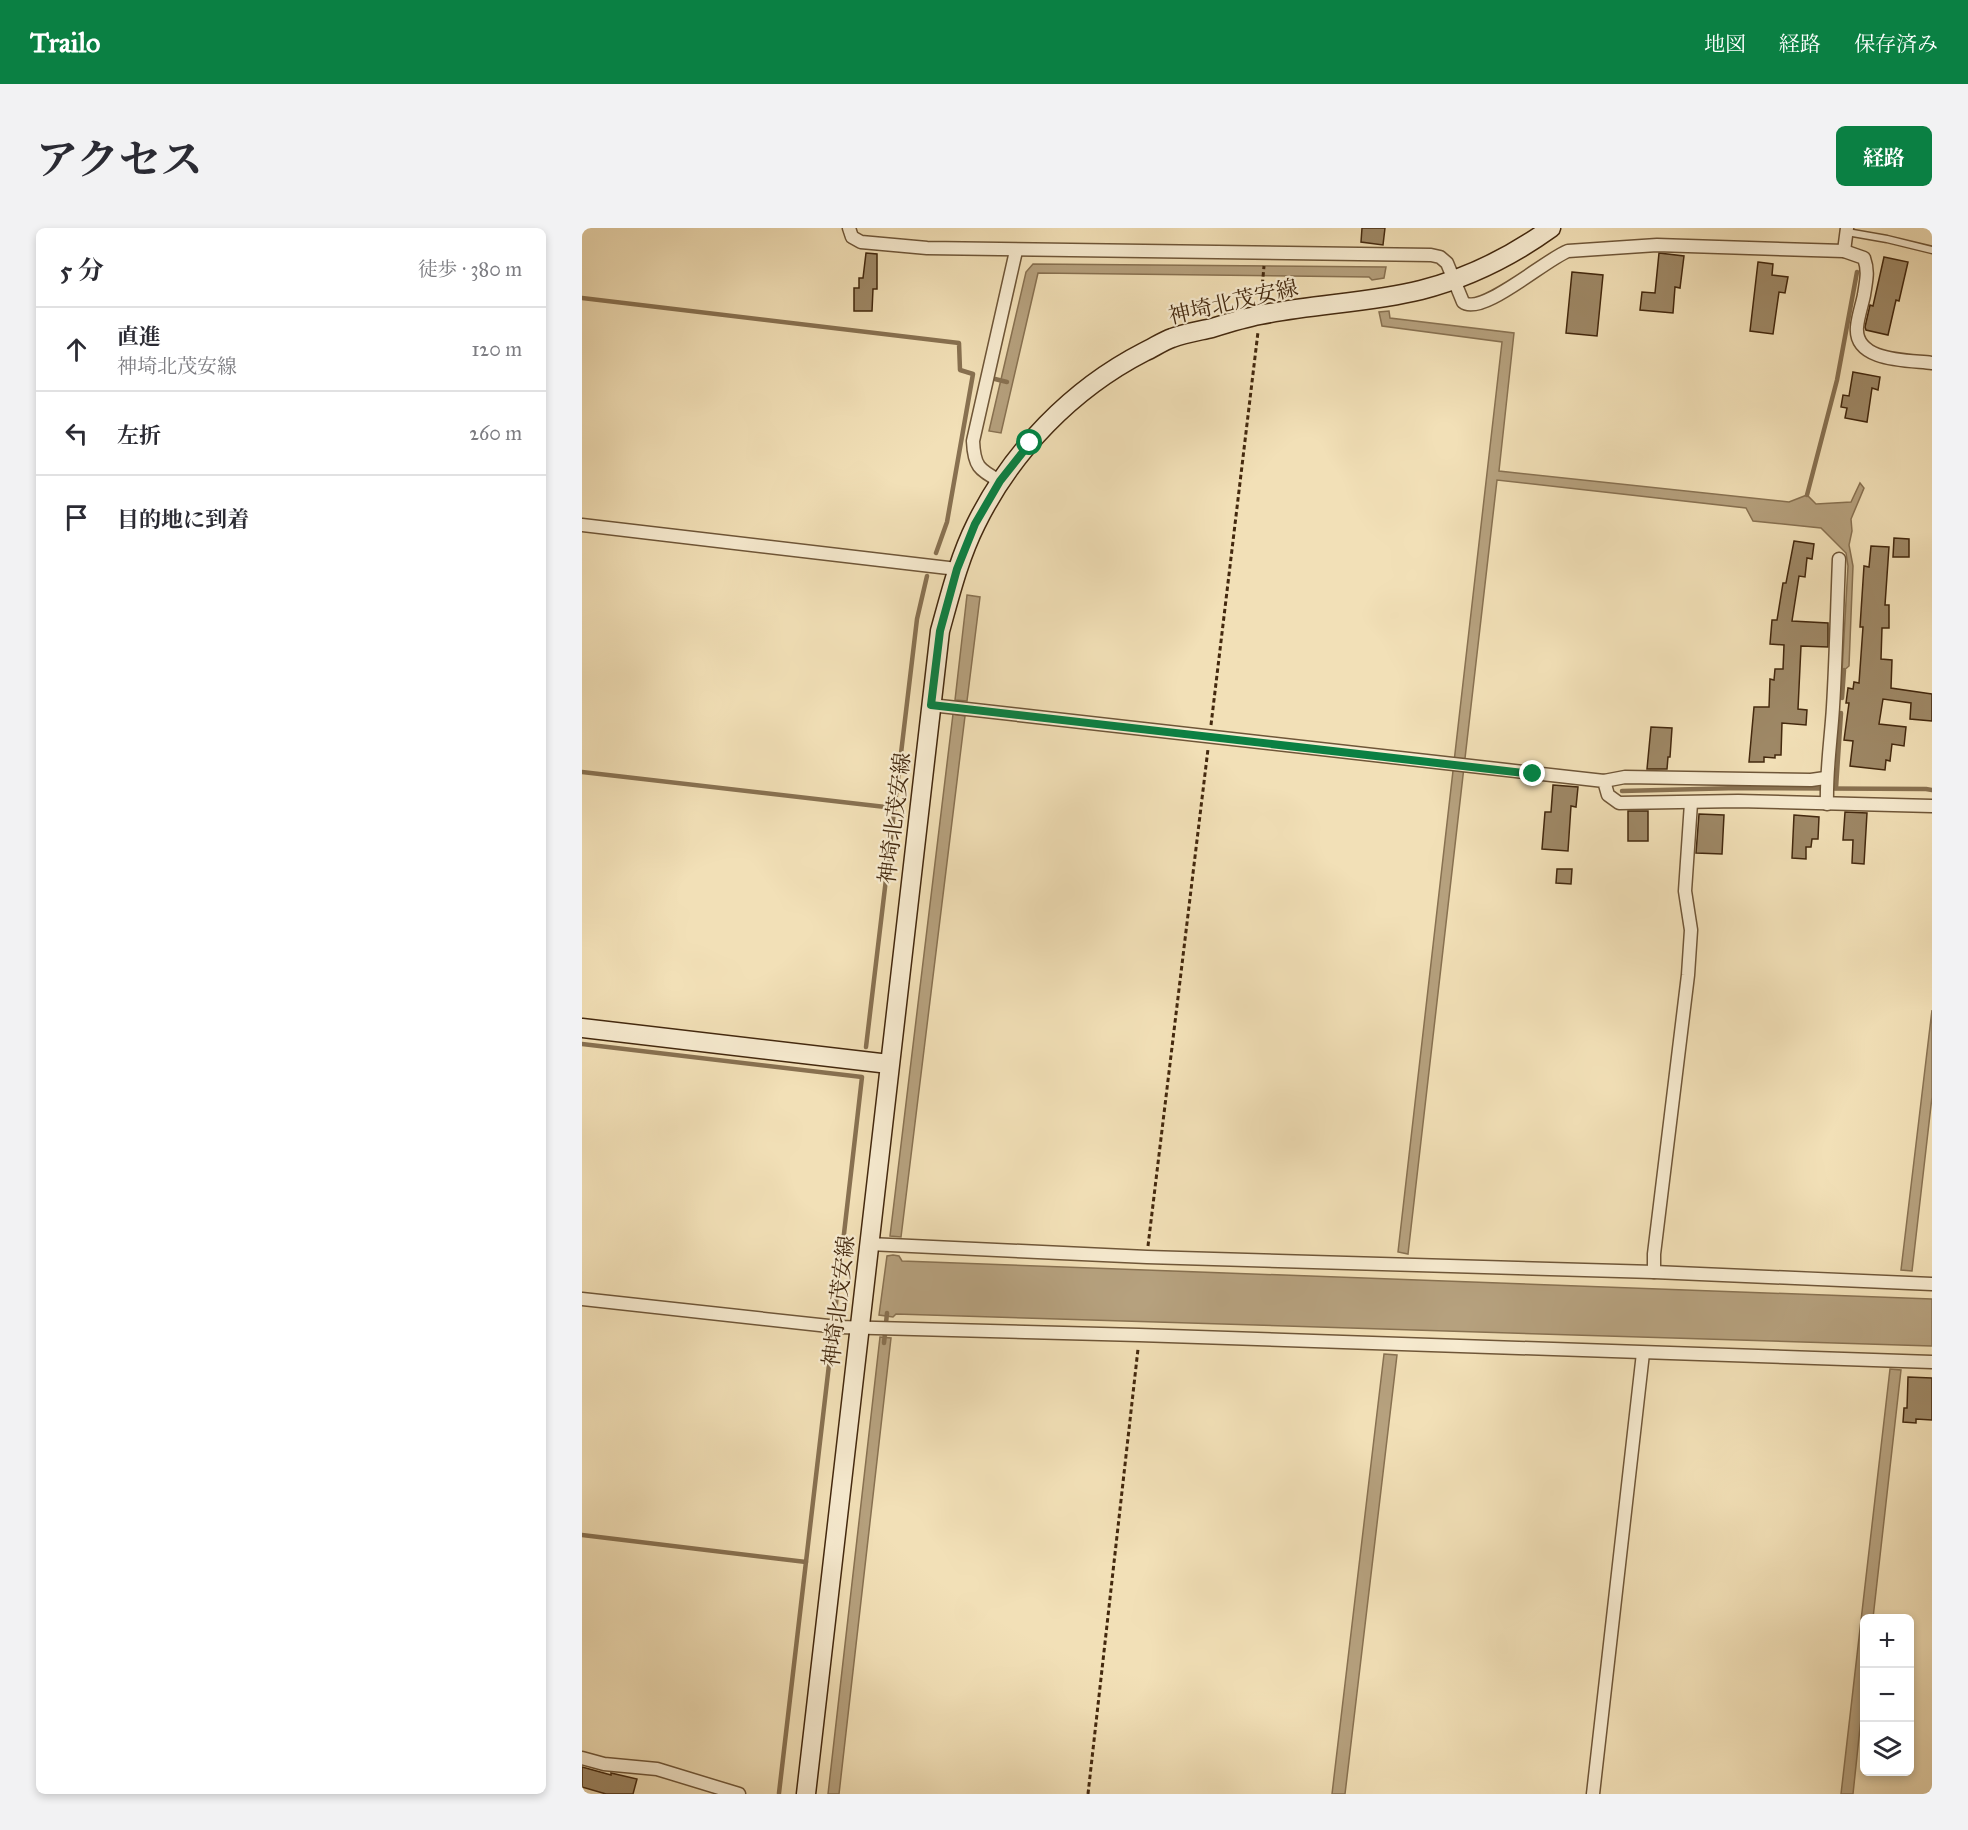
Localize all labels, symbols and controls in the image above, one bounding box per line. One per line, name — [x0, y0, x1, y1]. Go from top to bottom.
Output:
text: Trailo — [30, 25, 100, 60]
text: 地図 — [1704, 31, 1746, 57]
text: 経路 — [1779, 31, 1821, 57]
text: 保存済み — [1854, 31, 1938, 57]
button: 経路 — [1836, 126, 1932, 186]
text: アクセス — [36, 134, 203, 186]
text: 5 分 — [60, 254, 104, 286]
text: 徒歩 · 380 m — [418, 257, 522, 281]
street label: 神埼北茂安線 — [1166, 273, 1300, 329]
text: 直進 — [117, 323, 161, 350]
icon: ahead — [60, 333, 93, 366]
text: 120 m — [471, 337, 522, 361]
text: 神埼北茂安線 — [117, 354, 237, 378]
icon: left — [60, 417, 93, 450]
text: 260 m — [469, 421, 522, 445]
text: 左折 — [117, 422, 161, 449]
route start — [1016, 429, 1042, 455]
icon: arrive — [60, 501, 93, 534]
text: 目的地に到着 — [117, 506, 249, 533]
street label: 神埼北茂安線 — [873, 751, 916, 885]
route end — [1519, 760, 1545, 786]
street label: 神埼北茂安線 — [817, 1234, 860, 1368]
map controls — [1860, 1614, 1914, 1776]
button: + — [1860, 1614, 1914, 1668]
button: − — [1860, 1668, 1914, 1722]
button: layers — [1860, 1722, 1914, 1776]

